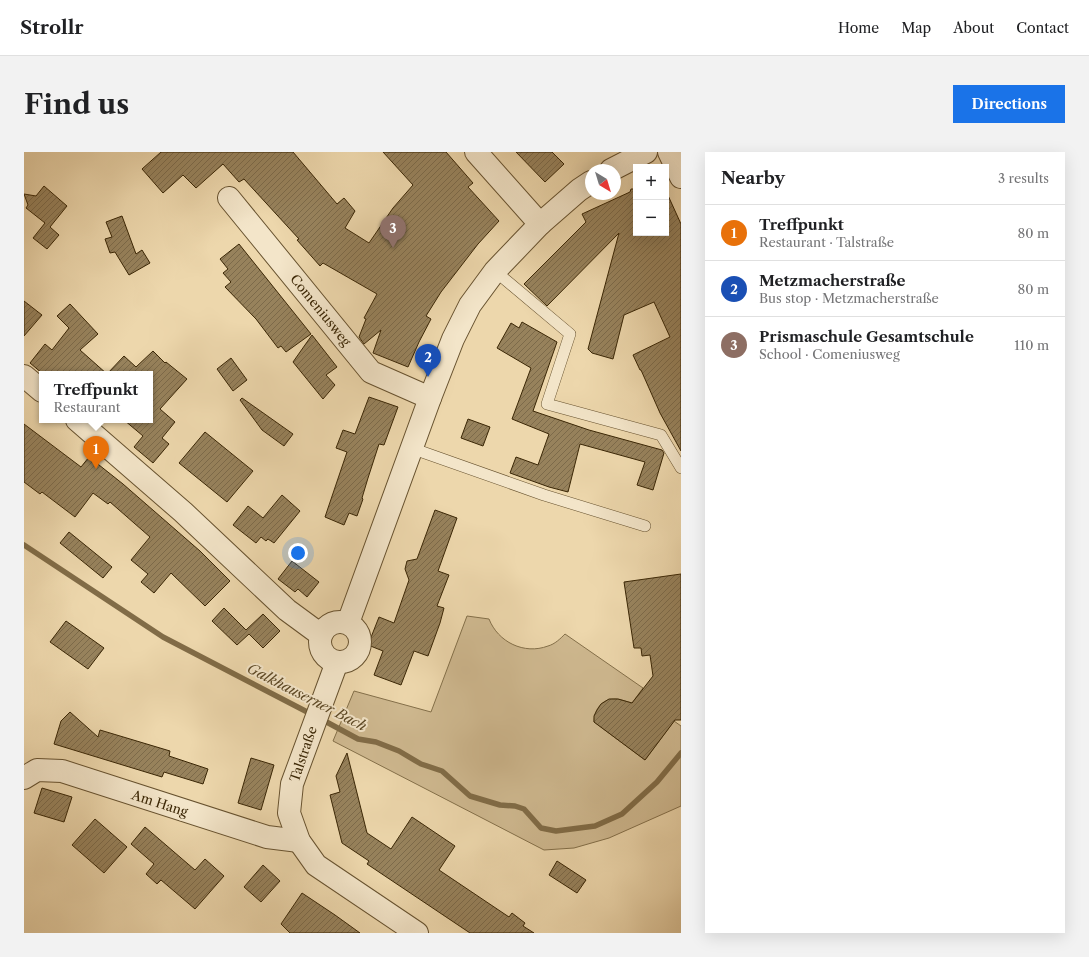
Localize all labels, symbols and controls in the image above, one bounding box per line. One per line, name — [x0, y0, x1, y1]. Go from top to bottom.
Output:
text: Strollr — [20, 16, 84, 39]
text: Home — [838, 19, 879, 37]
text: Map — [901, 19, 931, 37]
text: About — [953, 19, 994, 37]
text: Contact — [1016, 19, 1069, 37]
button: Directions — [953, 85, 1065, 123]
text: Find us — [24, 87, 129, 121]
north arrow — [585, 164, 621, 200]
map controls — [633, 164, 669, 236]
button: + — [633, 164, 669, 200]
text: Nearby — [721, 168, 785, 188]
text: 3 results — [998, 170, 1049, 186]
button: − — [633, 200, 669, 236]
pin: 3 — [380, 215, 406, 248]
text: Treffpunkt — [759, 215, 844, 234]
text: 1 — [731, 225, 737, 241]
text: 80 m — [1017, 225, 1049, 241]
text: Restaurant · Talstraße — [759, 234, 894, 250]
street label: Comeniusweg — [287, 271, 355, 349]
text: Metzmacherstraße — [759, 271, 906, 290]
text: 2 — [730, 281, 738, 297]
text: 80 m — [1017, 281, 1049, 297]
text: Bus stop · Metzmacherstraße — [759, 290, 939, 306]
text: Prismaschule Gesamtschule — [759, 327, 974, 346]
text: 3 — [730, 337, 738, 353]
text: 110 m — [1014, 337, 1049, 353]
pin: 2 — [415, 344, 441, 377]
text: School · Comeniusweg — [759, 346, 900, 362]
popup — [39, 371, 153, 423]
text: Treffpunkt — [54, 380, 138, 399]
text: Restaurant — [54, 399, 120, 415]
pin: 1 — [83, 436, 109, 469]
your location — [288, 543, 308, 563]
water label: Galkhauserner Bach — [244, 659, 370, 735]
street label: Talstraße — [286, 724, 320, 784]
street label: Am Hang — [129, 786, 190, 820]

